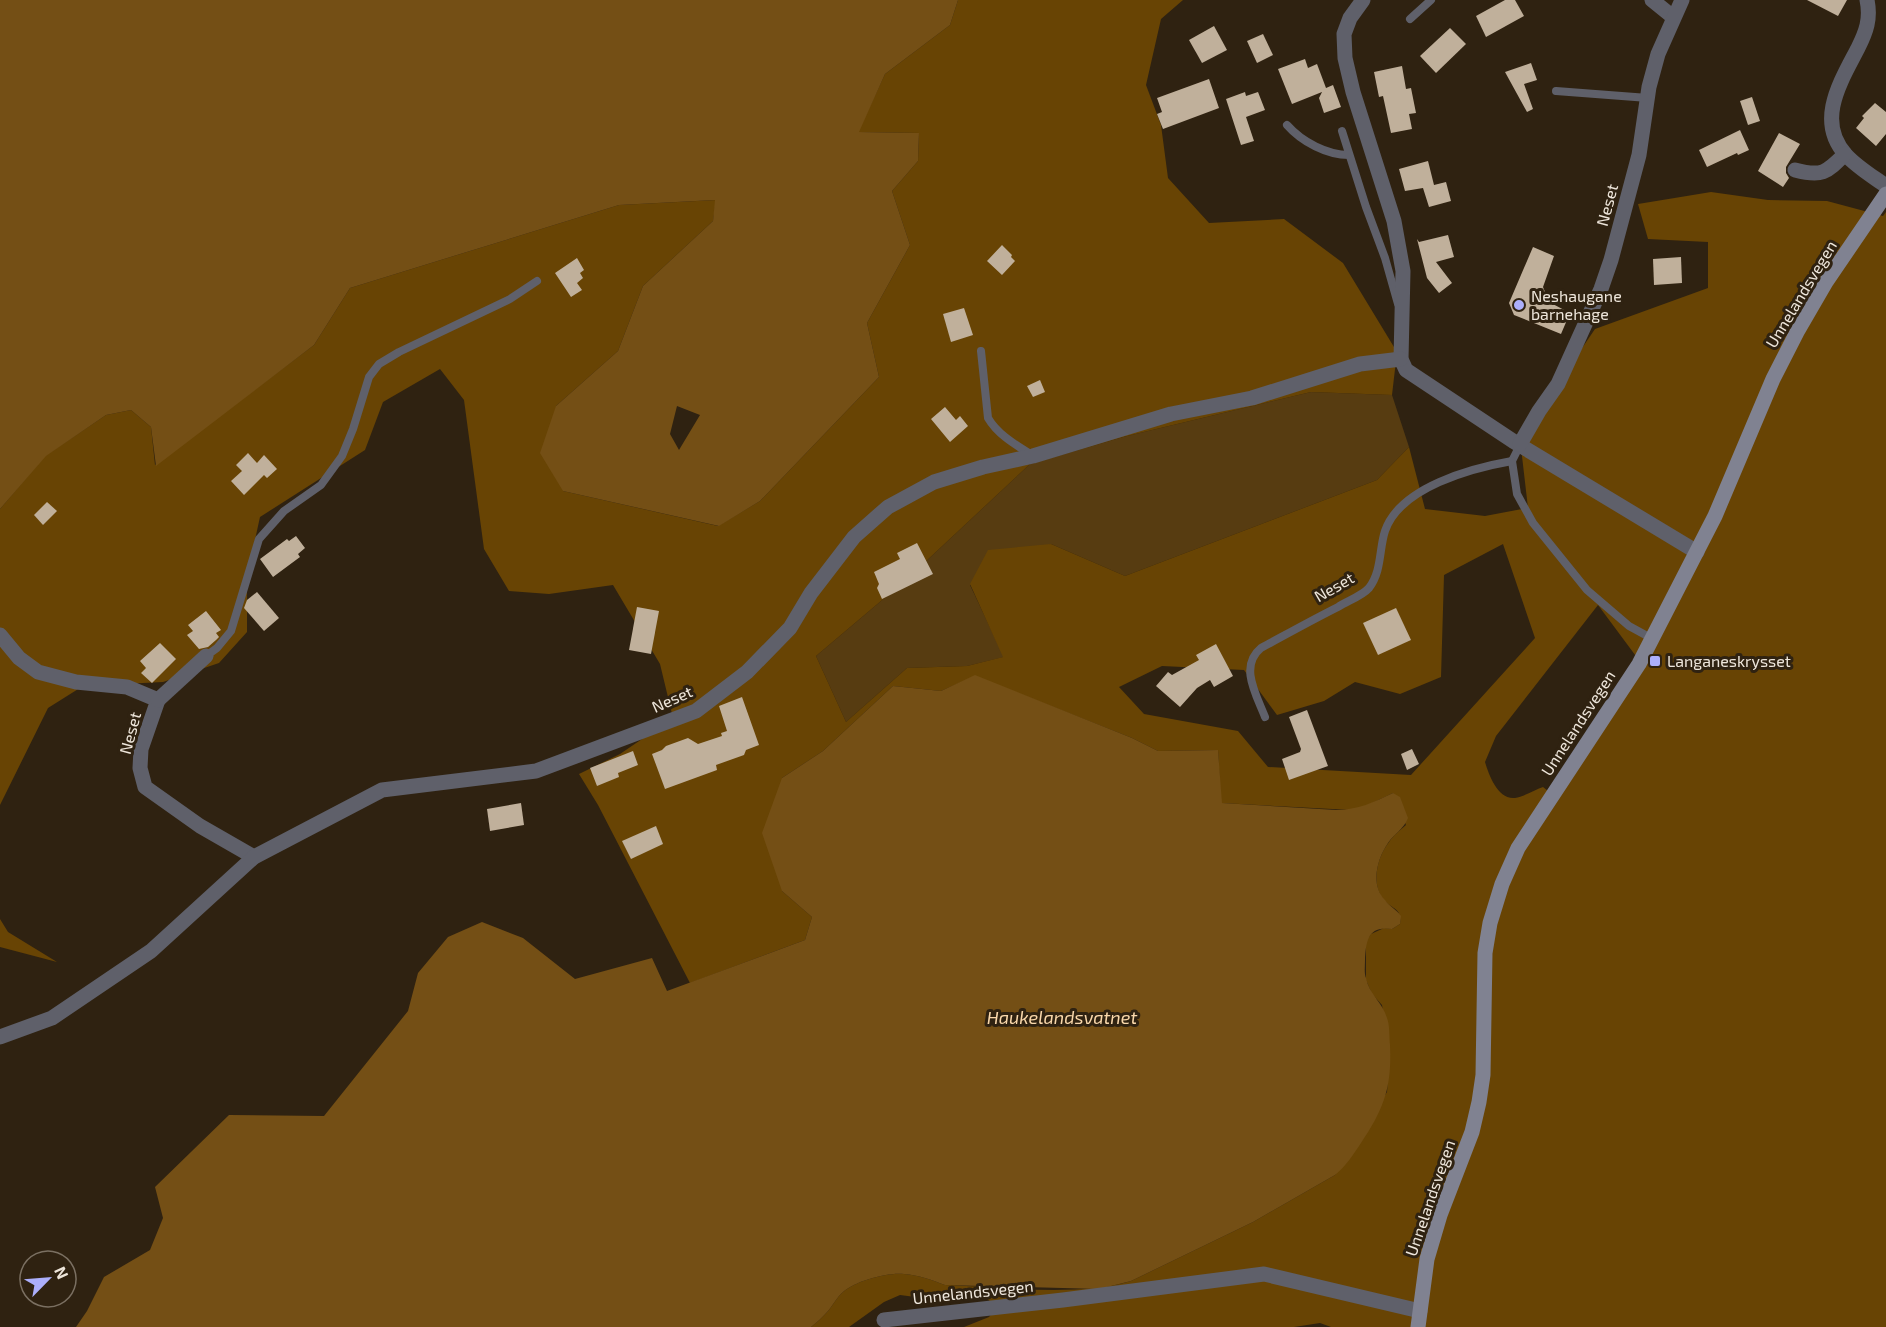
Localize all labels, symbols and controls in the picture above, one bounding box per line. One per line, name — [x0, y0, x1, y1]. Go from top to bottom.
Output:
street label: Neset — [1592, 182, 1621, 228]
street label: Unnelandsvegen — [1761, 237, 1840, 351]
place label: Neshaugane barnehage — [1531, 286, 1622, 323]
marker: Neshaugane barnehage — [1512, 298, 1526, 312]
street label: Neset — [1311, 568, 1357, 605]
place label: Langaneskrysset — [1667, 651, 1791, 670]
marker: Langaneskrysset — [1648, 654, 1662, 668]
street label: Unnelandsvegen — [1536, 667, 1619, 779]
street label: Neset — [648, 681, 695, 716]
street label: Neset — [115, 710, 144, 756]
water label: Haukelandsvatnet — [987, 1006, 1137, 1028]
street label: Unnelandsvegen — [1401, 1137, 1458, 1258]
north arrow — [18, 1249, 78, 1309]
text: N — [51, 1263, 73, 1282]
street label: Unnelandsvegen — [911, 1276, 1034, 1307]

